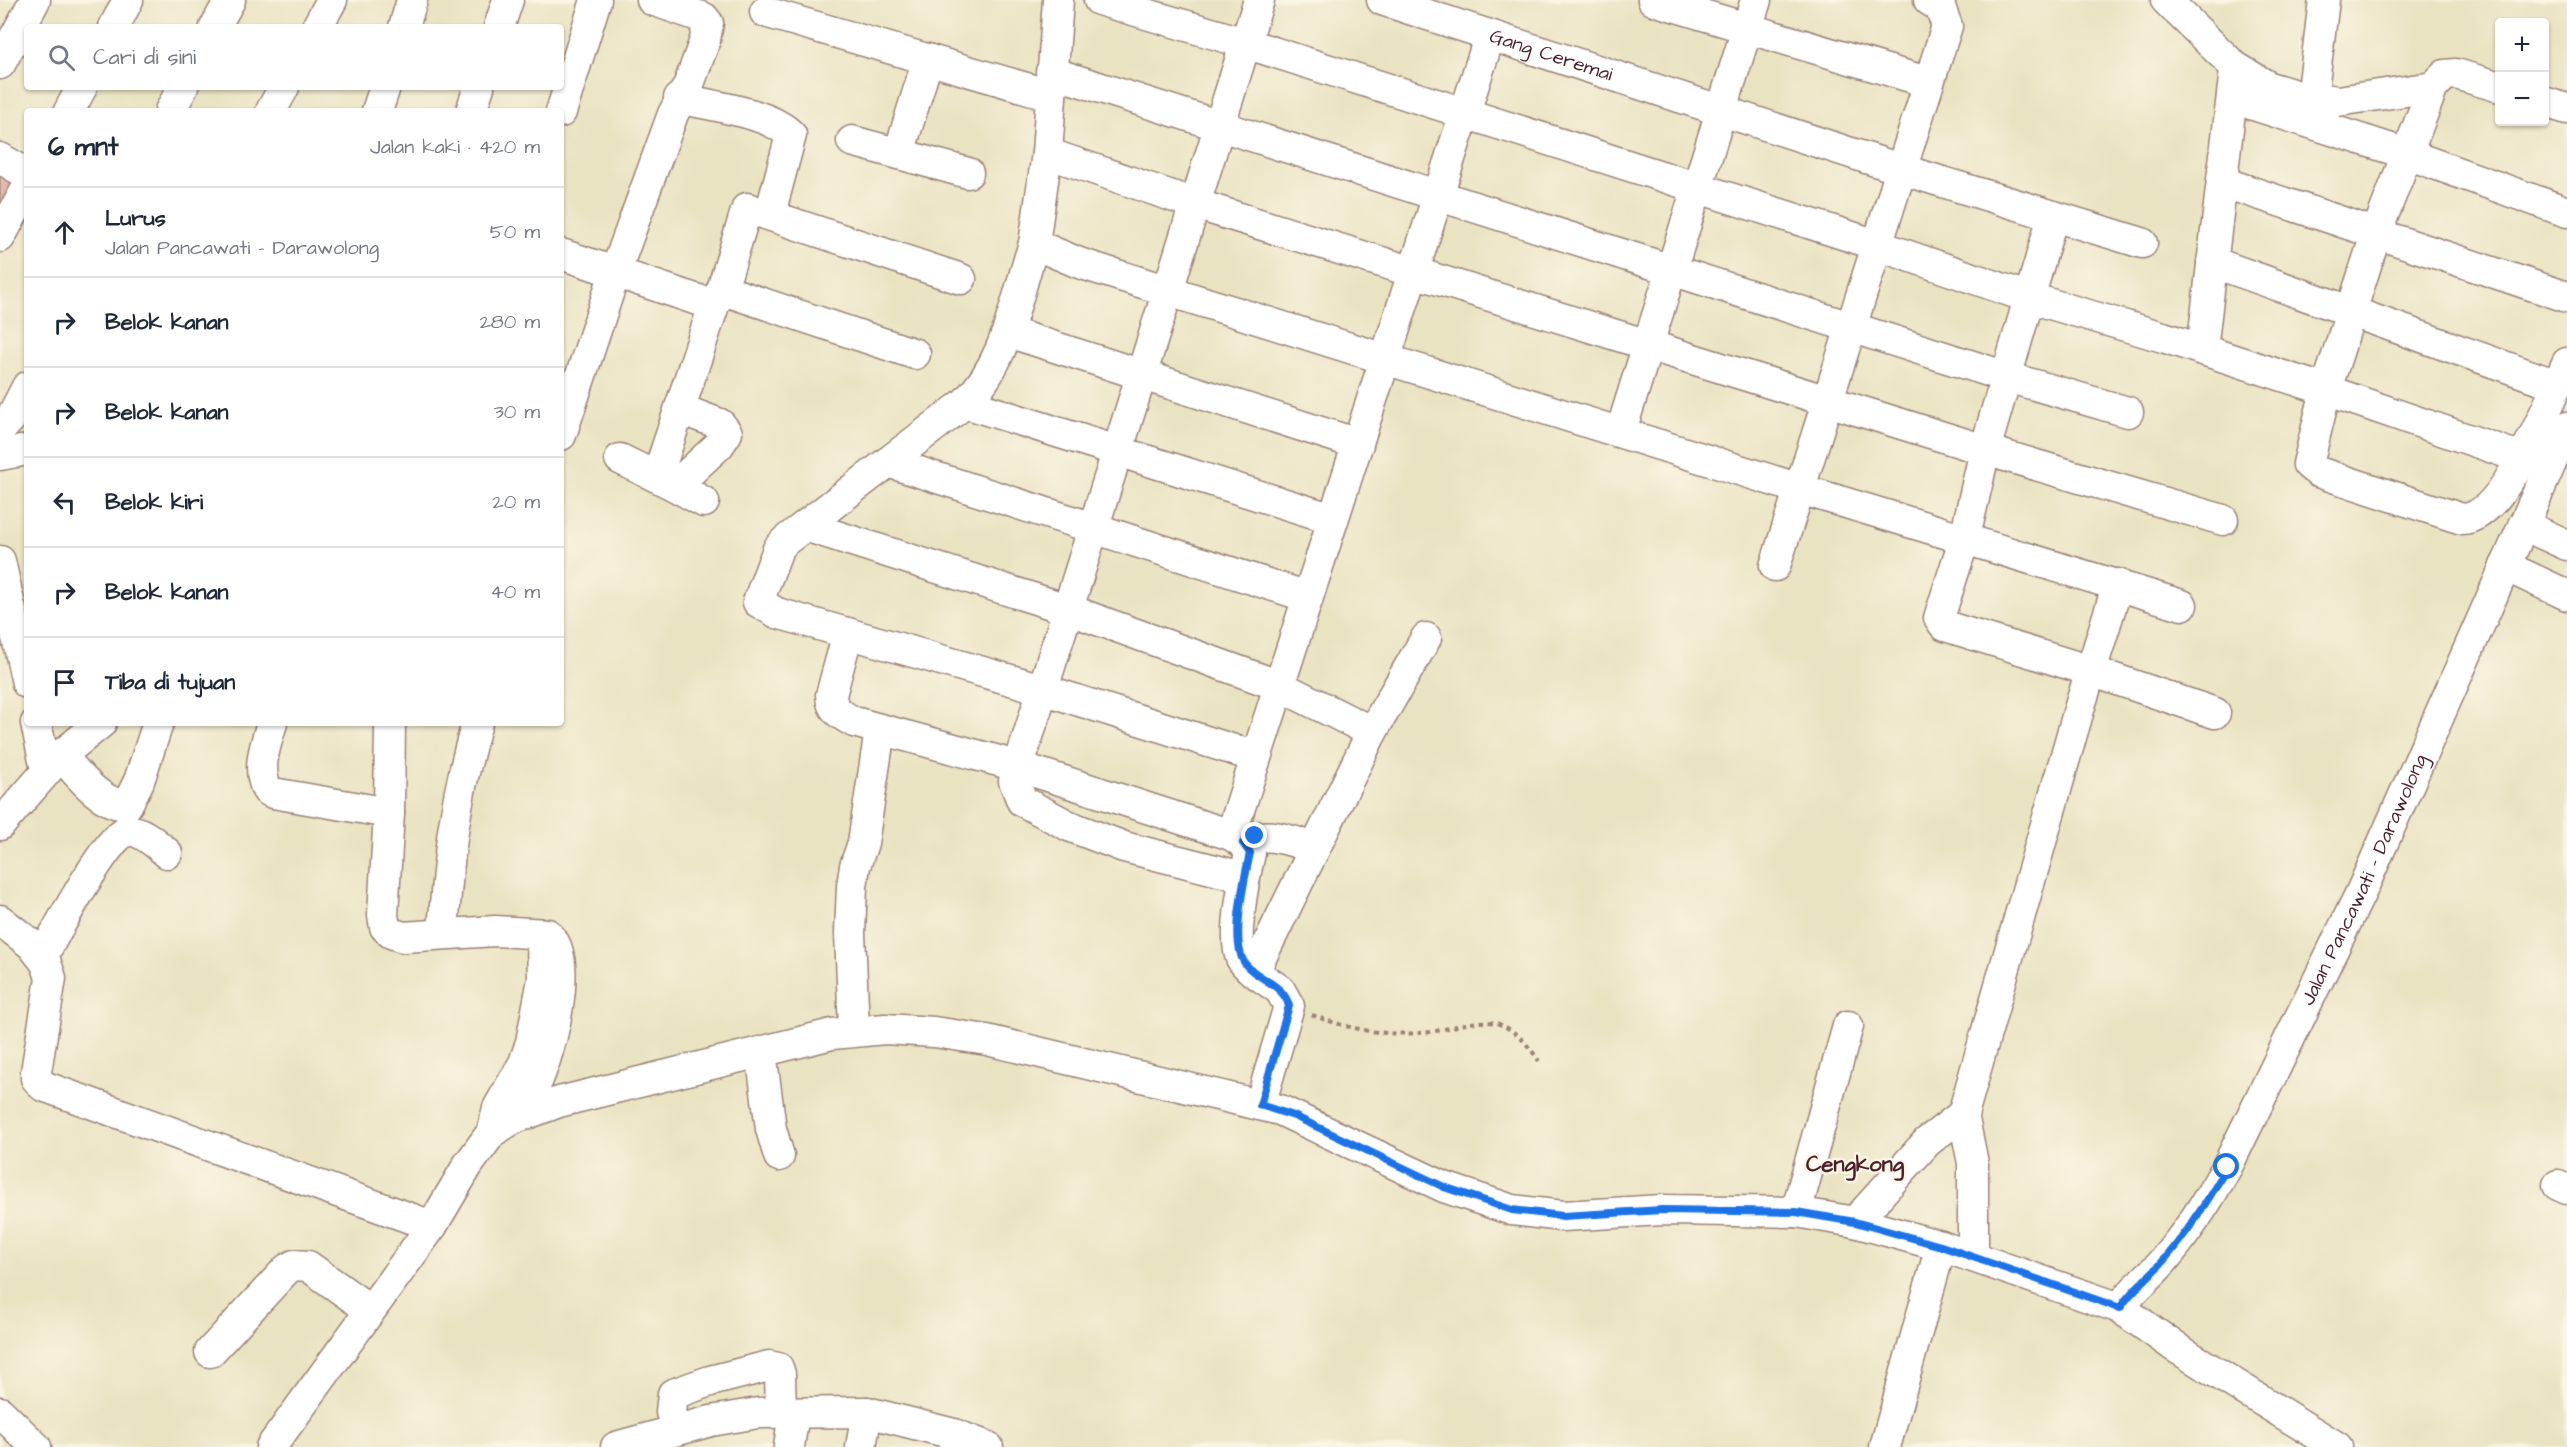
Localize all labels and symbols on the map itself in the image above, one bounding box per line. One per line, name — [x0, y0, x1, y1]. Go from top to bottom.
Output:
street label: Gang Ceremai — [1486, 22, 1616, 88]
street label: Jalan Pancawati - Darawolong — [2294, 750, 2435, 1010]
route end — [1241, 822, 1267, 848]
district label: Cengkong — [1806, 1149, 1905, 1181]
route start — [2213, 1153, 2239, 1179]

